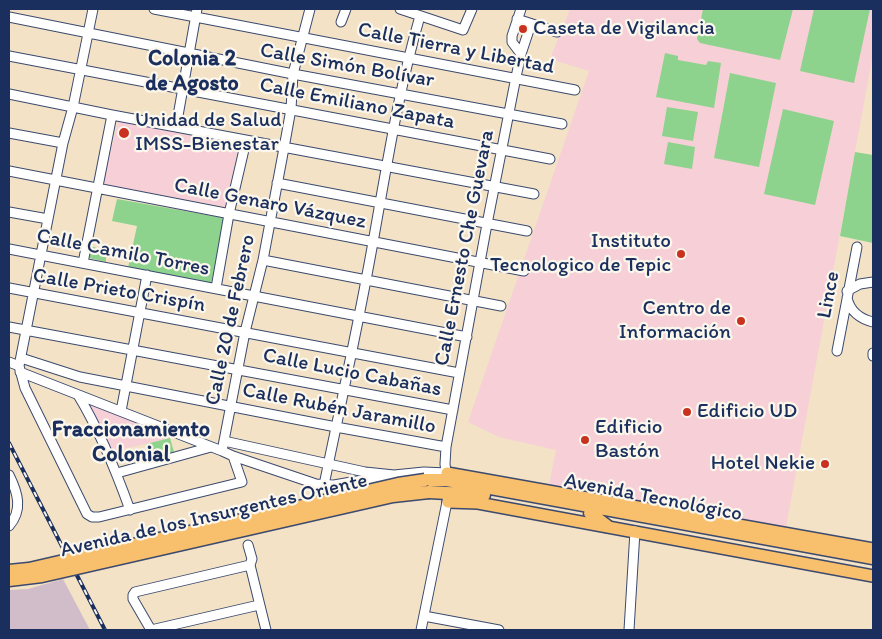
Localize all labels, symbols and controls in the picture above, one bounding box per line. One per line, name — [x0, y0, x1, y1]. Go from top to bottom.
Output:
place label: Caseta de Vigilancia — [533, 16, 715, 42]
street label: Calle Tierra y Libertad — [356, 18, 556, 80]
marker: Caseta de Vigilancia — [517, 23, 529, 35]
street label: Calle Simón Bolívar — [258, 38, 436, 94]
district label: Colonia 2 de Agosto — [145, 46, 239, 98]
street label: Calle Emiliano Zapata — [257, 73, 457, 135]
place label: Unidad de Salud IMSS-Bienestar — [135, 108, 281, 158]
marker: Unidad de Salud IMSS-Bienestar — [117, 126, 131, 140]
street label: Calle Ernesto Che Guevara — [430, 128, 500, 368]
street label: Calle Genaro Vázquez — [172, 173, 368, 235]
street label: Calle Camilo Torres — [34, 224, 212, 282]
place label: Instituto Tecnologico de Tepic — [490, 229, 671, 279]
street label: Calle 20 de Febrero — [201, 232, 261, 408]
marker: Instituto Tecnologico de Tepic — [675, 248, 687, 260]
street label: Calle Prieto Crispín — [31, 263, 207, 319]
street label: Lince — [812, 269, 846, 321]
place label: Centro de Información — [619, 296, 731, 346]
marker: Centro de Información — [735, 315, 747, 327]
street label: Calle Lucio Cabañas — [261, 343, 443, 403]
street label: Calle Rubén Jaramillo — [240, 378, 438, 440]
place label: Edificio UD — [697, 399, 797, 425]
marker: Edificio UD — [681, 406, 693, 418]
place label: Edificio Bastón — [595, 415, 662, 465]
district label: Fraccionamiento Colonial — [52, 417, 210, 468]
marker: Edificio Bastón — [579, 434, 591, 446]
place label: Hotel Nekie — [711, 451, 815, 477]
marker: Hotel Nekie — [819, 458, 831, 470]
street label: Avenida de los Insurgentes Oriente — [58, 468, 370, 564]
street label: Avenida Tecnológico — [562, 468, 744, 528]

